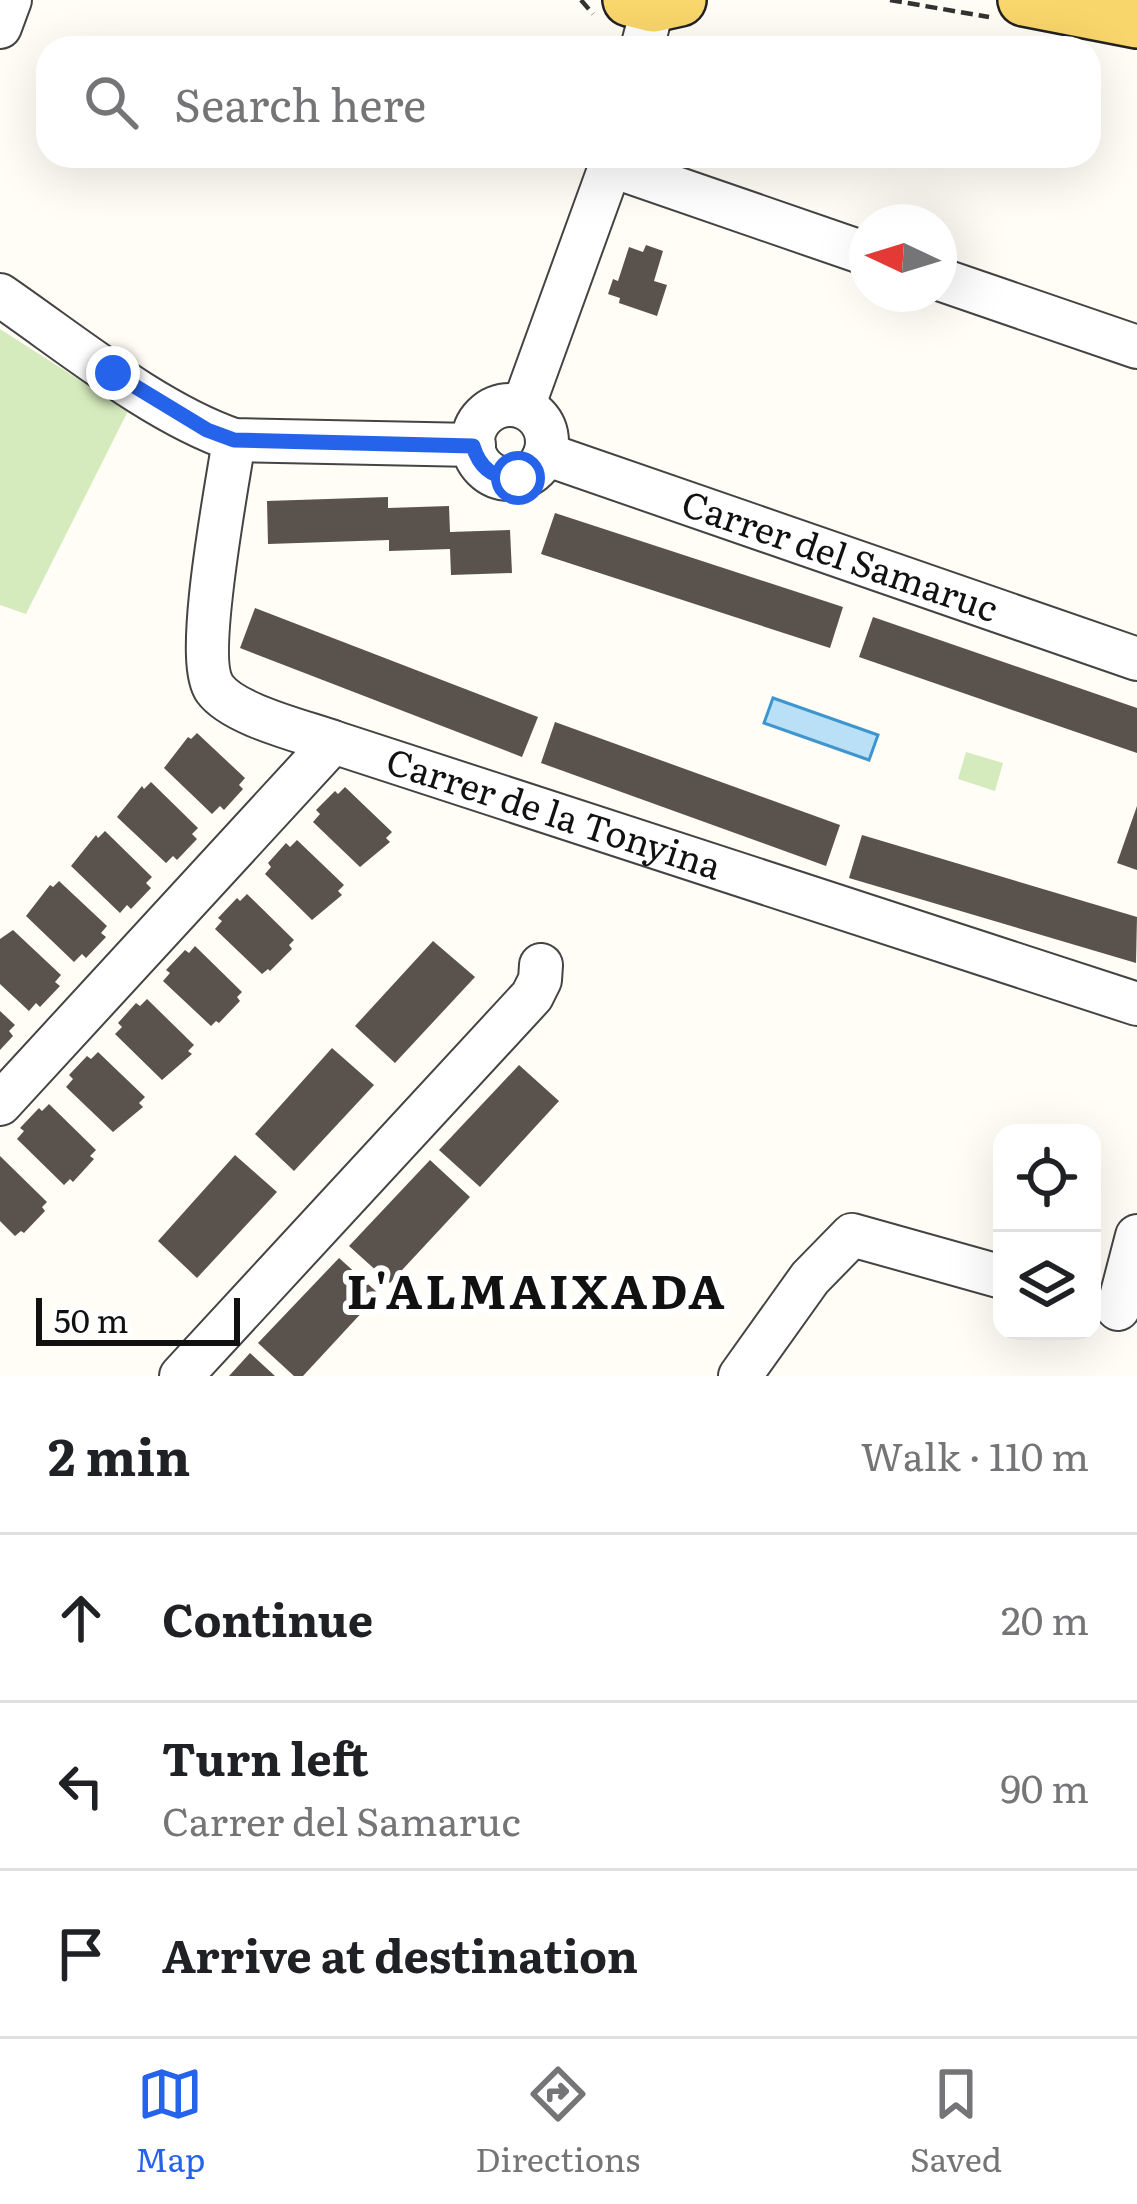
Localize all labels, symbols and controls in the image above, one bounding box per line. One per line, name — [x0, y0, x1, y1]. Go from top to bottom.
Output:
search box — [36, 36, 1101, 168]
icon: search — [78, 69, 144, 135]
text: Search here — [174, 69, 426, 136]
north arrow — [849, 204, 957, 312]
route end — [86, 346, 140, 400]
route start — [491, 451, 545, 505]
street label: Carrer del Samaruc — [675, 474, 1006, 633]
street label: Carrer de la Tonyina — [380, 732, 729, 891]
map controls — [993, 1124, 1101, 1340]
button: locate — [993, 1124, 1101, 1232]
button: layers — [993, 1232, 1101, 1340]
district label: L'ALMAIXADA — [346, 1253, 728, 1324]
scale bar — [36, 1292, 240, 1345]
text: 50 m — [54, 1294, 128, 1343]
text: 2 min — [48, 1416, 191, 1492]
text: Walk · 110 m — [861, 1425, 1089, 1483]
text: Continue — [162, 1584, 373, 1651]
icon: ahead — [48, 1585, 114, 1651]
text: 20 m — [1001, 1589, 1089, 1647]
text: Turn left — [162, 1723, 369, 1790]
icon: left — [48, 1753, 114, 1819]
text: 90 m — [1000, 1757, 1089, 1815]
text: Carrer del Samaruc — [162, 1790, 521, 1848]
text: Arrive at destination — [162, 1920, 638, 1987]
icon: arrive — [48, 1921, 114, 1987]
tab: Map — [135, 2061, 205, 2182]
tab: Directions — [475, 2061, 640, 2182]
tab: Saved — [910, 2061, 1002, 2182]

